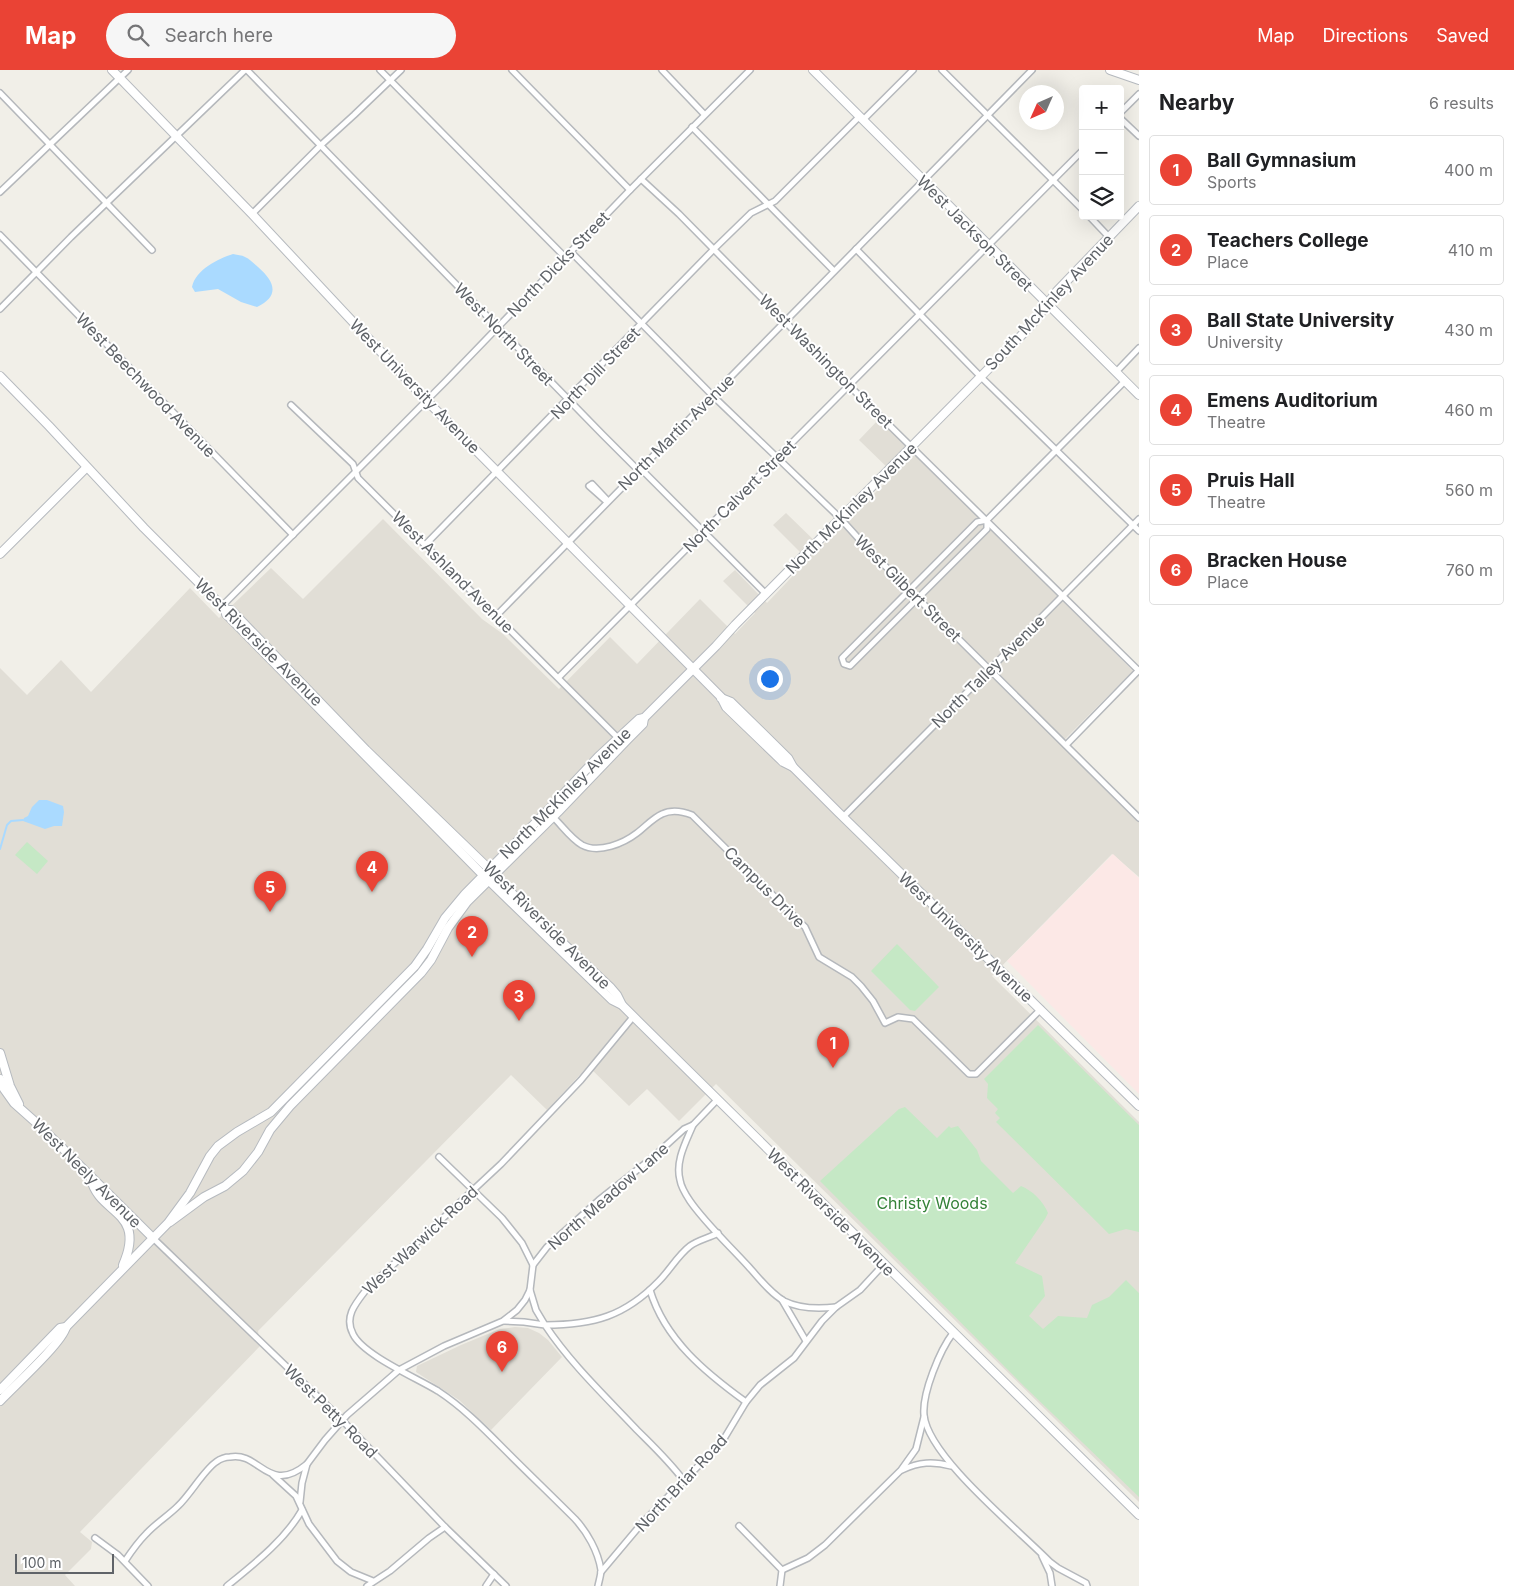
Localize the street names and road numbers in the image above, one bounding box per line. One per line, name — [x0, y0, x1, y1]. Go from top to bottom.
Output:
street label: West Jackson Street — [913, 171, 1037, 295]
street label: North Dicks Street — [503, 207, 613, 321]
street label: South McKinley Avenue — [981, 230, 1117, 374]
street label: West North Street — [450, 279, 558, 389]
street label: West Washington Street — [755, 290, 897, 432]
street label: West Beechwood Avenue — [72, 309, 220, 461]
street label: West University Avenue — [346, 315, 484, 457]
street label: North Dill Street — [546, 323, 644, 423]
street label: North Martin Avenue — [614, 370, 738, 494]
street label: North Calvert Street — [679, 436, 799, 556]
street label: North McKinley Avenue — [781, 438, 921, 578]
street label: West Ashland Avenue — [388, 507, 518, 637]
street label: West Gilbert Street — [851, 531, 965, 645]
street label: West Riverside Avenue — [191, 574, 327, 710]
street label: North Talley Avenue — [927, 610, 1049, 732]
street label: North McKinley Avenue — [495, 723, 635, 863]
street label: Campus Drive — [720, 842, 810, 932]
street label: West Riverside Avenue — [479, 857, 615, 993]
street label: West University Avenue — [895, 868, 1037, 1006]
street label: West Neely Avenue — [28, 1114, 146, 1232]
street label: North Meadow Lane — [543, 1138, 673, 1254]
street label: West Riverside Avenue — [763, 1144, 899, 1280]
street label: West Warwick Road — [358, 1181, 482, 1299]
street label: West Petty Road — [280, 1360, 382, 1462]
street label: North Briar Road — [631, 1430, 731, 1536]

